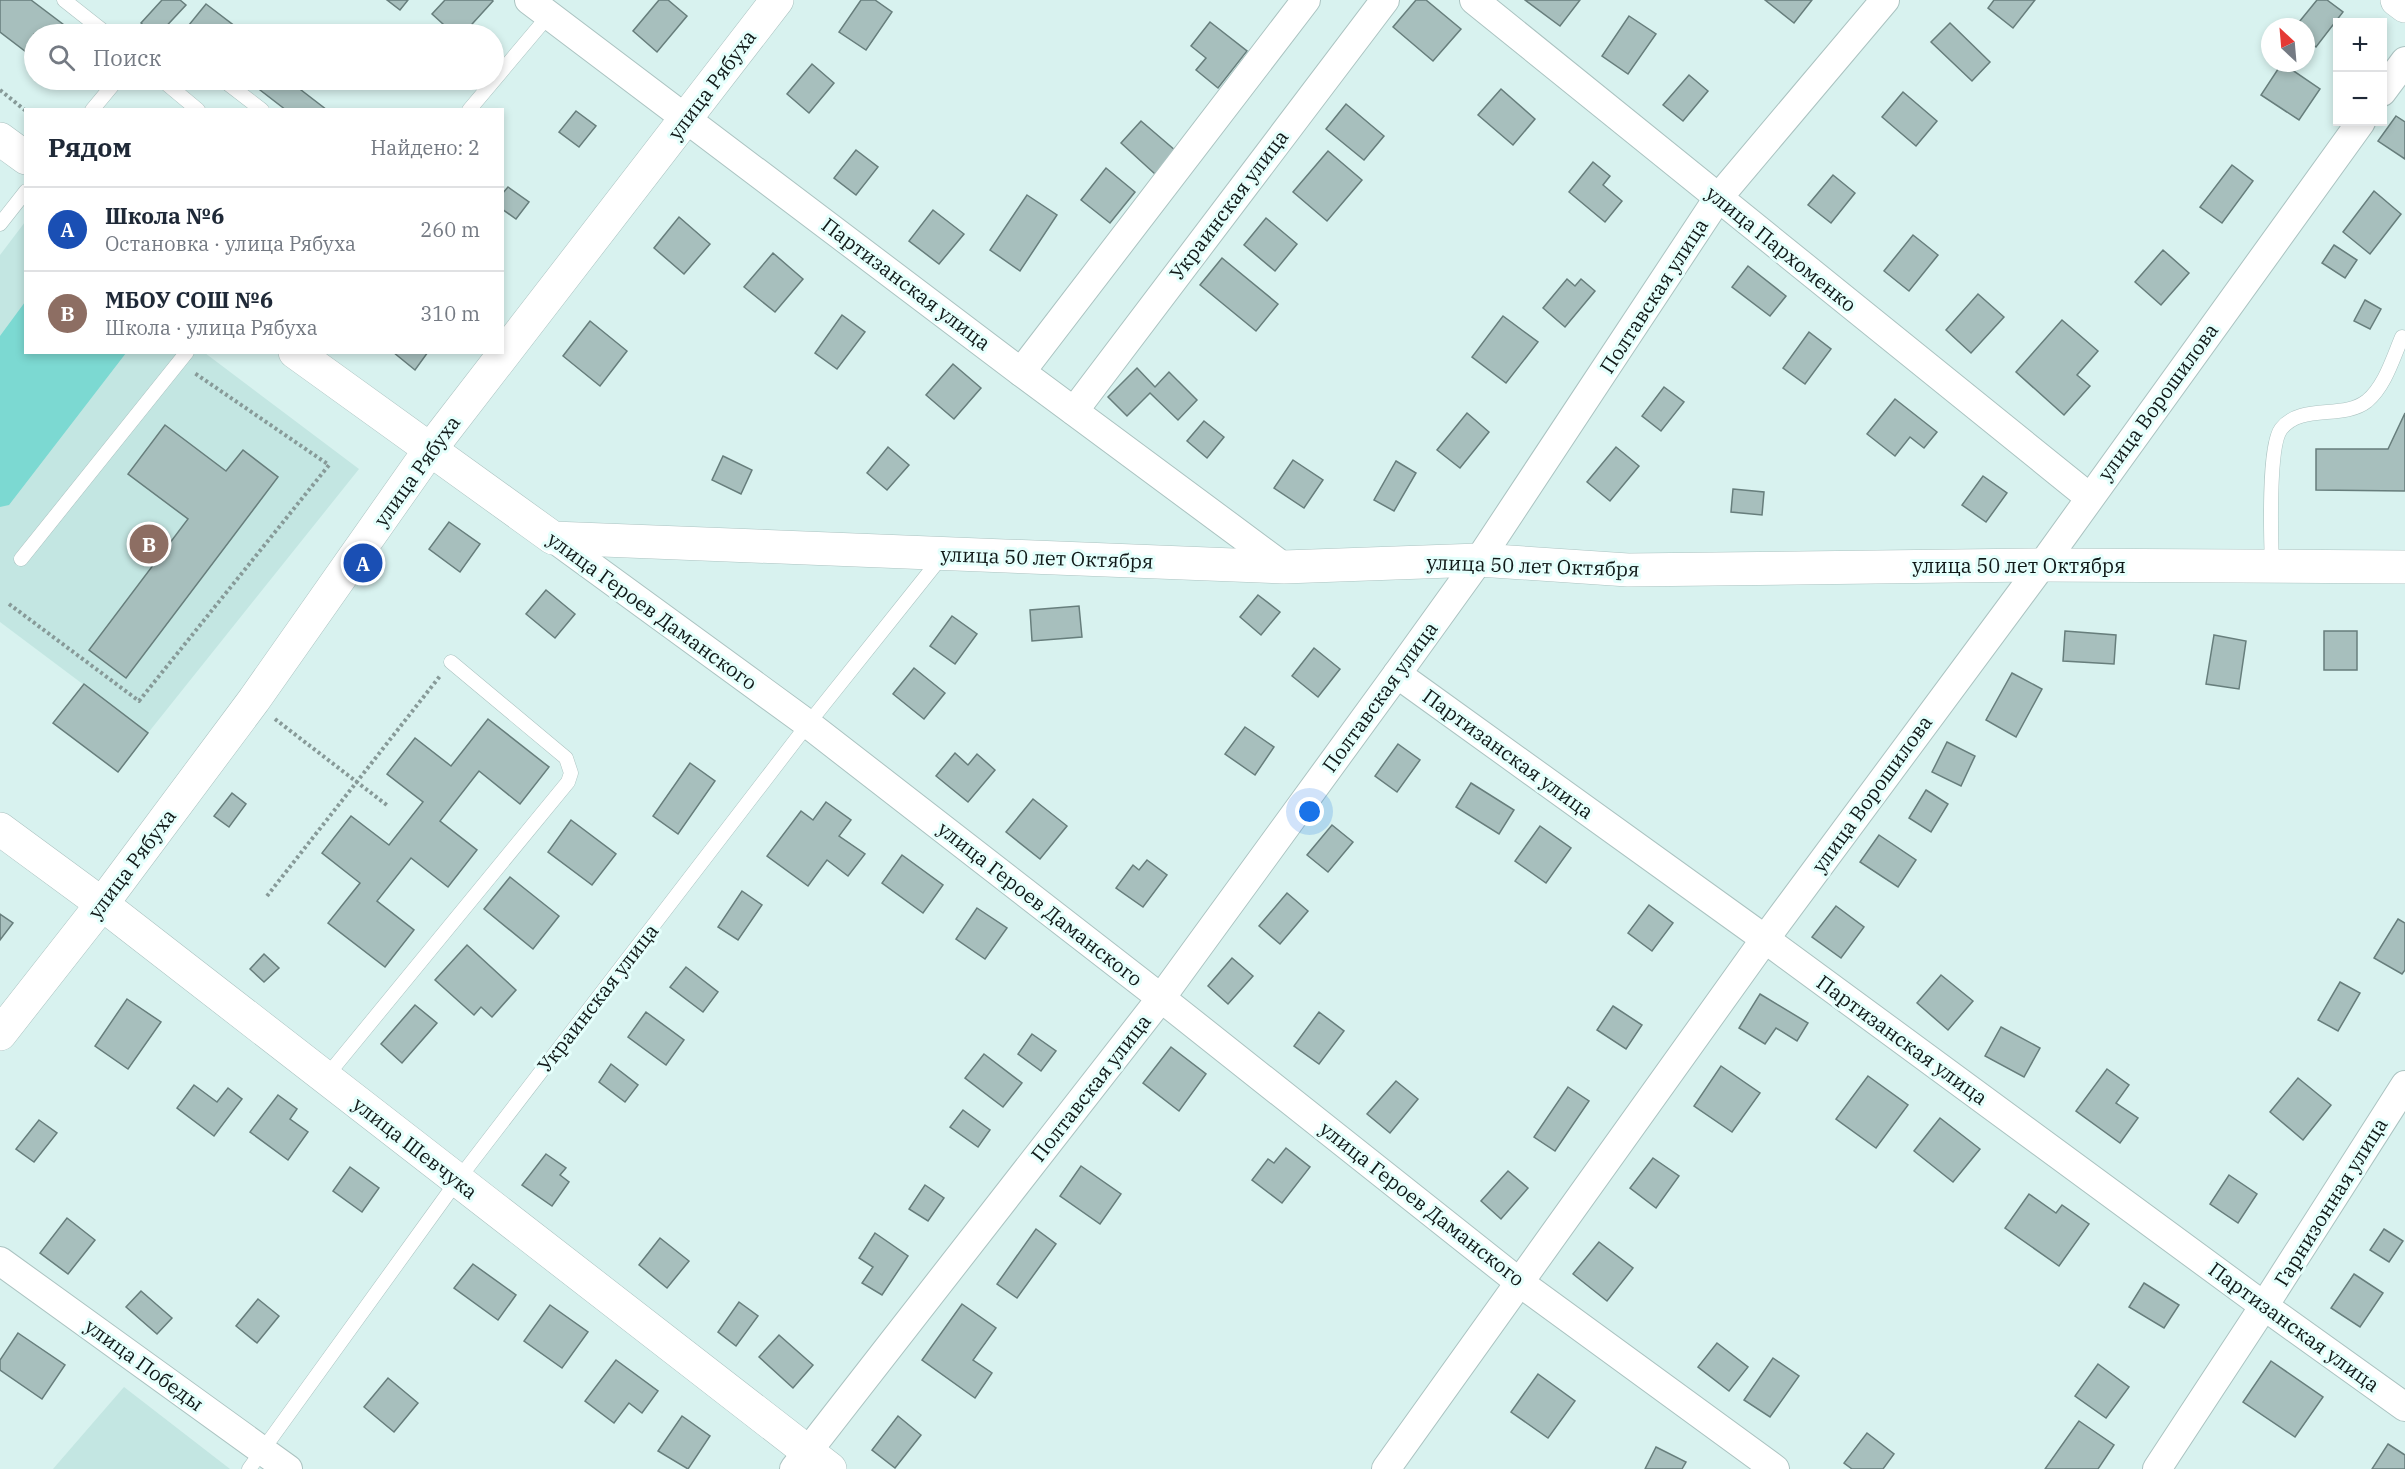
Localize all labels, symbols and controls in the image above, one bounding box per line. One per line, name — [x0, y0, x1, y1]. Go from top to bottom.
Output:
north arrow — [2261, 18, 2315, 72]
map controls — [2333, 18, 2387, 126]
button: + — [2333, 18, 2387, 72]
search box — [24, 24, 504, 90]
street label: улица Рябуха — [661, 24, 762, 145]
icon: search — [45, 41, 78, 74]
text: Поиск — [93, 43, 161, 72]
button: − — [2333, 72, 2387, 126]
street label: Украинская улица — [1163, 124, 1294, 285]
text: Рядом — [48, 130, 132, 164]
text: Найдено: 2 — [371, 134, 480, 161]
street label: улица Пархоменко — [1700, 180, 1862, 318]
text: Школа №6 — [105, 201, 224, 230]
street label: Партизанская улица — [816, 211, 996, 356]
street label: Полтавская улица — [1593, 213, 1714, 379]
text: A — [61, 216, 74, 243]
text: 260 m — [420, 216, 480, 243]
text: Остановка · улица Рябуха — [105, 230, 356, 257]
text: МБОУ СОШ №6 — [105, 285, 273, 314]
text: B — [60, 300, 75, 327]
text: 310 m — [420, 300, 480, 327]
text: Школа · улица Рябуха — [105, 314, 318, 341]
street label: улица Ворошилова — [2091, 317, 2224, 486]
street label: улица Рябуха — [367, 410, 466, 532]
pin: B — [130, 522, 168, 566]
street label: улица Героев Даманского — [542, 525, 763, 696]
pin: A — [344, 540, 382, 586]
street label: улица 50 лет Октября — [940, 540, 1154, 575]
street label: улица 50 лет Октября — [1426, 548, 1640, 583]
street label: улица 50 лет Октября — [1912, 552, 2126, 579]
street label: Полтавская улица — [1316, 616, 1443, 777]
street label: Партизанская улица — [1417, 682, 1599, 825]
street label: улица Ворошилова — [1805, 709, 1938, 878]
your location — [1295, 797, 1324, 826]
street label: улица Рябуха — [81, 803, 182, 924]
street label: улица Героев Даманского — [932, 815, 1148, 992]
street label: Украинская улица — [531, 918, 664, 1078]
street label: Партизанская улица — [1811, 968, 1993, 1111]
street label: Полтавская улица — [1025, 1008, 1157, 1167]
street label: улица Шевчука — [347, 1090, 483, 1205]
street label: Гарнизонная улица — [2268, 1112, 2393, 1291]
street label: улица Героев Даманского — [1314, 1115, 1530, 1292]
street label: Партизанская улица — [2203, 1255, 2385, 1398]
street label: улица Победы — [79, 1312, 209, 1417]

